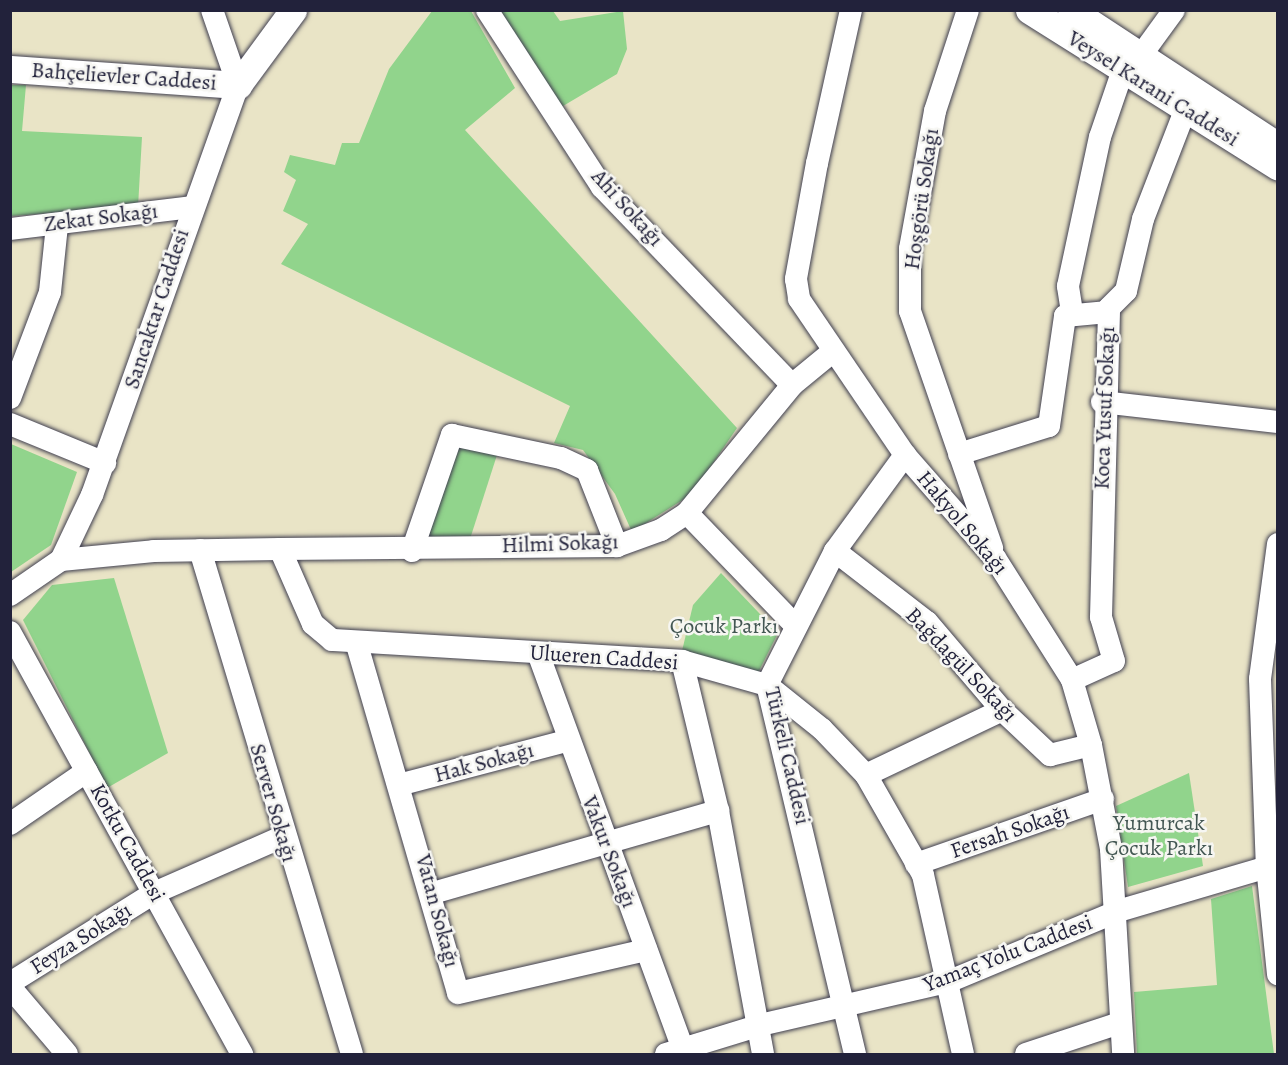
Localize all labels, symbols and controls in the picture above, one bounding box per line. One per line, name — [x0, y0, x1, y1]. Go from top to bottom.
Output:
street label: Veysel Karani Caddesi — [1062, 26, 1244, 152]
street label: Bahçelievler Caddesi — [30, 57, 218, 97]
street label: Hoşgörü Sokağı — [899, 126, 945, 272]
street label: Ahi Sokağı — [585, 164, 669, 252]
street label: Zekat Sokağı — [43, 198, 159, 238]
street label: Sancaktar Caddesi — [119, 226, 195, 392]
street label: Koca Yusuf Sokağı — [1089, 326, 1121, 490]
street label: Hakyol Sokağı — [911, 466, 1013, 580]
street label: Hilmi Sokağı — [501, 529, 619, 559]
street label: Bağdagül Sokağı — [900, 602, 1022, 728]
park label: Çocuk Parkı — [670, 614, 778, 640]
street label: Ulueren Caddesi — [529, 640, 679, 676]
street label: Türkeli Caddesi — [758, 685, 816, 827]
street label: Hak Sokağı — [431, 737, 537, 789]
street label: Server Sokağı — [243, 741, 303, 865]
street label: Kotku Caddesi — [84, 779, 170, 907]
street label: Vakur Sokağı — [576, 792, 642, 912]
street label: Fersah Sokağı — [947, 799, 1073, 865]
park label: Yumurcak Çocuk Parkı — [1105, 810, 1213, 861]
street label: Vatan Sokağı — [409, 852, 465, 970]
street label: Feyza Sokağı — [25, 897, 137, 981]
street label: Yamaç Yolu Caddesi — [920, 910, 1096, 998]

